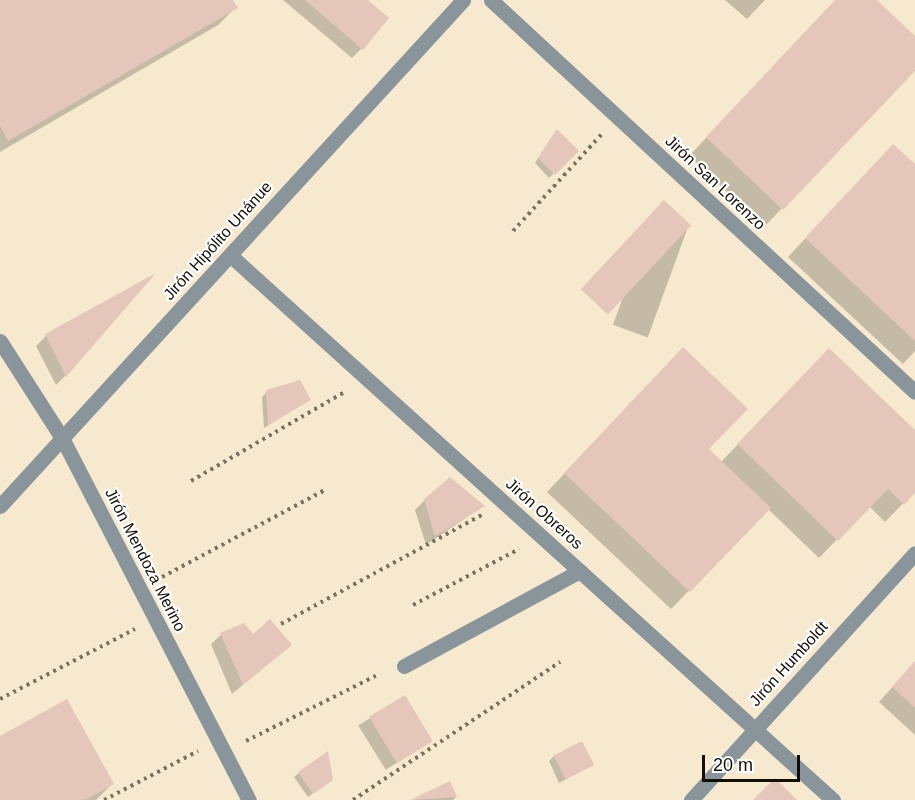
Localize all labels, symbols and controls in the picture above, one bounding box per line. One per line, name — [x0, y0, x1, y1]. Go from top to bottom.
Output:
street label: Jirón San Lorenzo — [661, 132, 769, 234]
street label: Jirón Hipólito Unánue — [160, 178, 276, 304]
street label: Jirón Obreros — [502, 474, 586, 554]
street label: Jirón Mendoza Merino — [101, 485, 189, 635]
street label: Jirón Humboldt — [746, 618, 832, 710]
scale bar — [705, 743, 802, 781]
text: 20 m — [713, 755, 753, 775]

